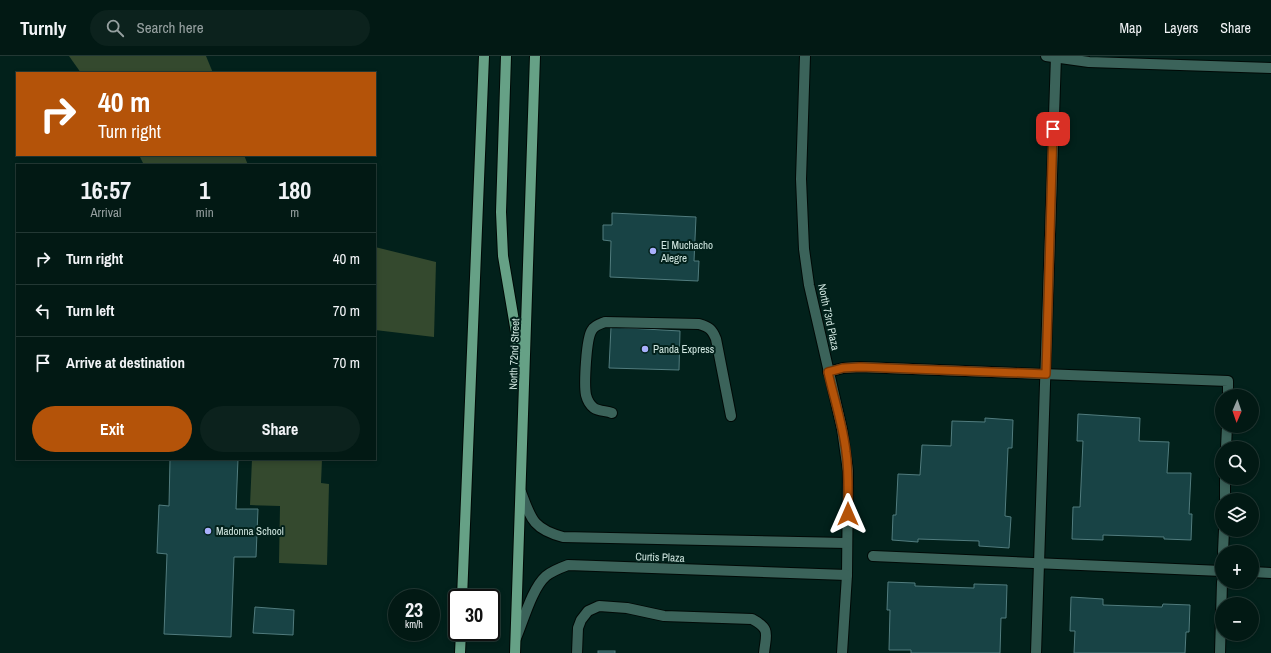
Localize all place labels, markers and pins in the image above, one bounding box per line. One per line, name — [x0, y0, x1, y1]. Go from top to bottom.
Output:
pin — [1036, 112, 1070, 146]
place label: El Muchacho Alegre — [660, 238, 713, 265]
marker: El Muchacho Alegre — [648, 246, 658, 256]
place label: Panda Express — [653, 342, 715, 356]
marker: Panda Express — [640, 344, 650, 354]
place label: Madonna School — [216, 524, 284, 538]
marker: Madonna School — [203, 526, 213, 536]

